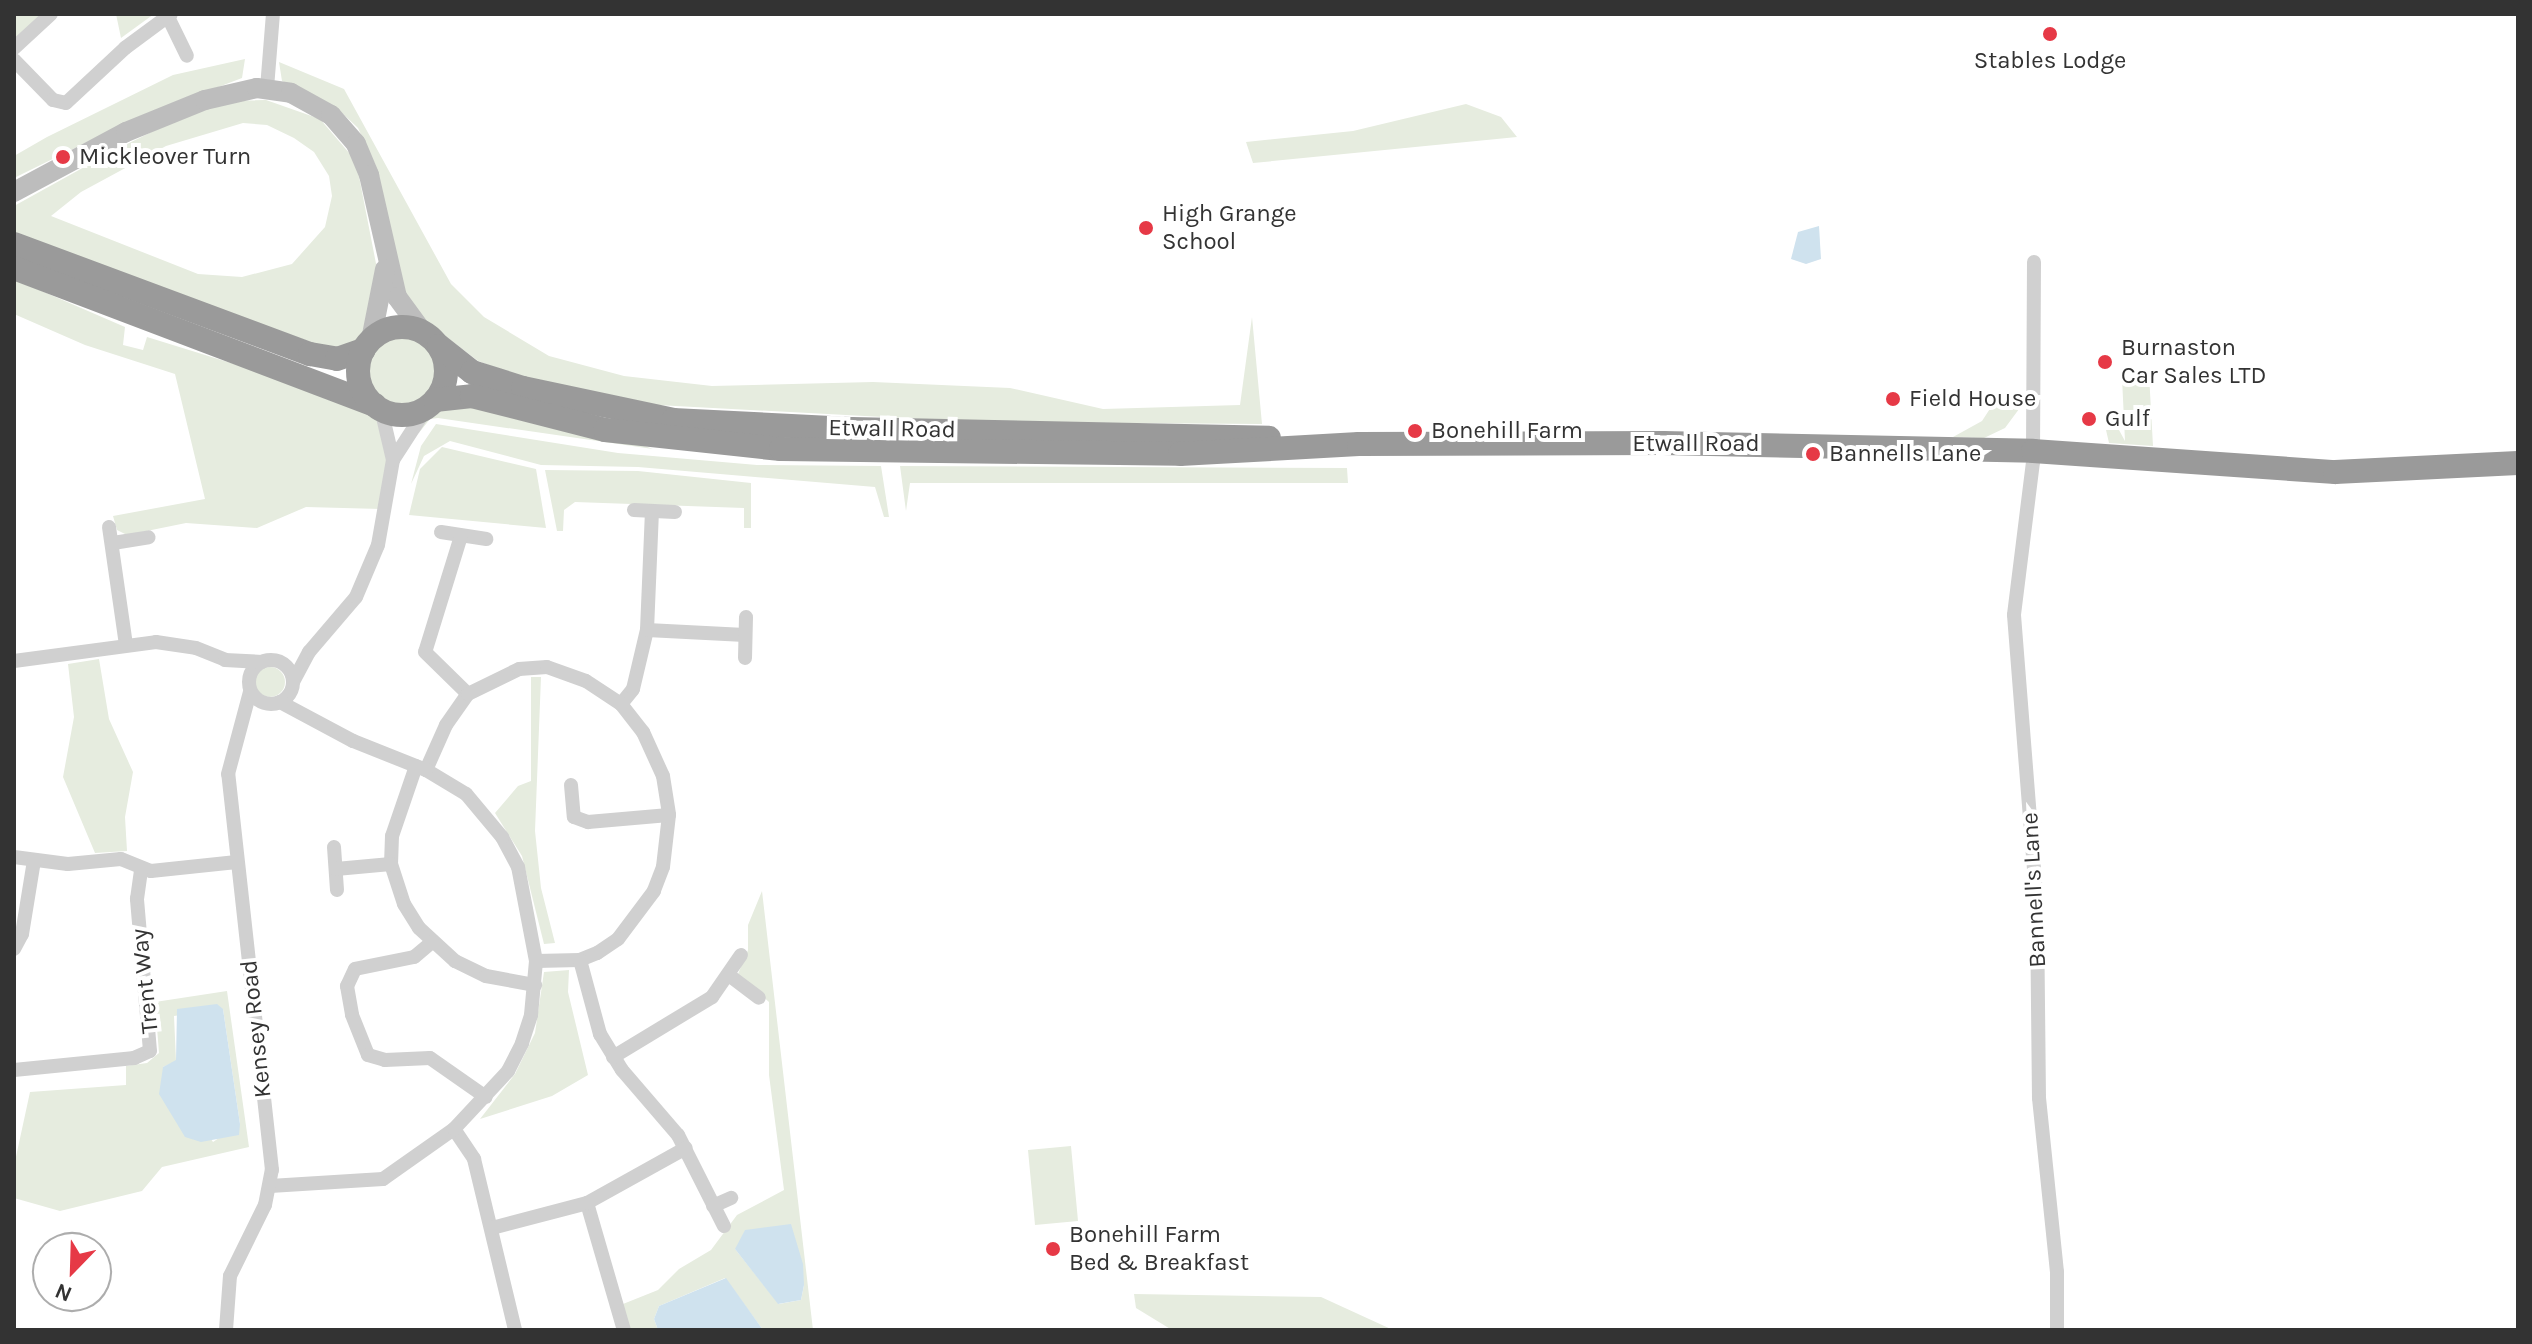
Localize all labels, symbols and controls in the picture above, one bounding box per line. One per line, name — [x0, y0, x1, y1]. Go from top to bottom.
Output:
marker: Stables Lodge — [2041, 25, 2059, 43]
place label: Stables Lodge — [1974, 47, 2126, 75]
place label: Mickleover Turn — [79, 143, 251, 171]
marker: Mickleover Turn — [54, 148, 72, 166]
place label: High Grange School — [1162, 200, 1297, 256]
marker: High Grange School — [1137, 219, 1155, 237]
place label: Burnaston Car Sales LTD — [2121, 334, 2266, 390]
marker: Burnaston Car Sales LTD — [2096, 353, 2114, 371]
place label: Field House — [1909, 385, 2036, 413]
marker: Field House — [1884, 390, 1902, 408]
place label: Gulf — [2105, 405, 2150, 433]
marker: Gulf — [2080, 410, 2098, 428]
street label: Etwall Road — [828, 413, 956, 445]
place label: Bonehill Farm — [1431, 417, 1583, 445]
marker: Bonehill Farm — [1406, 422, 1424, 440]
street label: Etwall Road — [1632, 430, 1760, 458]
place label: Bannells Lane — [1829, 440, 1981, 468]
marker: Bannells Lane — [1804, 445, 1822, 463]
street label: Bannell's Lane — [2016, 812, 2052, 968]
street label: Trent Way — [125, 927, 165, 1035]
street label: Kensey Road — [234, 959, 278, 1099]
place label: Bonehill Farm Bed & Breakfast — [1069, 1221, 1249, 1277]
north arrow — [32, 1232, 112, 1312]
marker: Bonehill Farm Bed & Breakfast — [1044, 1240, 1062, 1258]
text: N — [51, 1277, 76, 1307]

